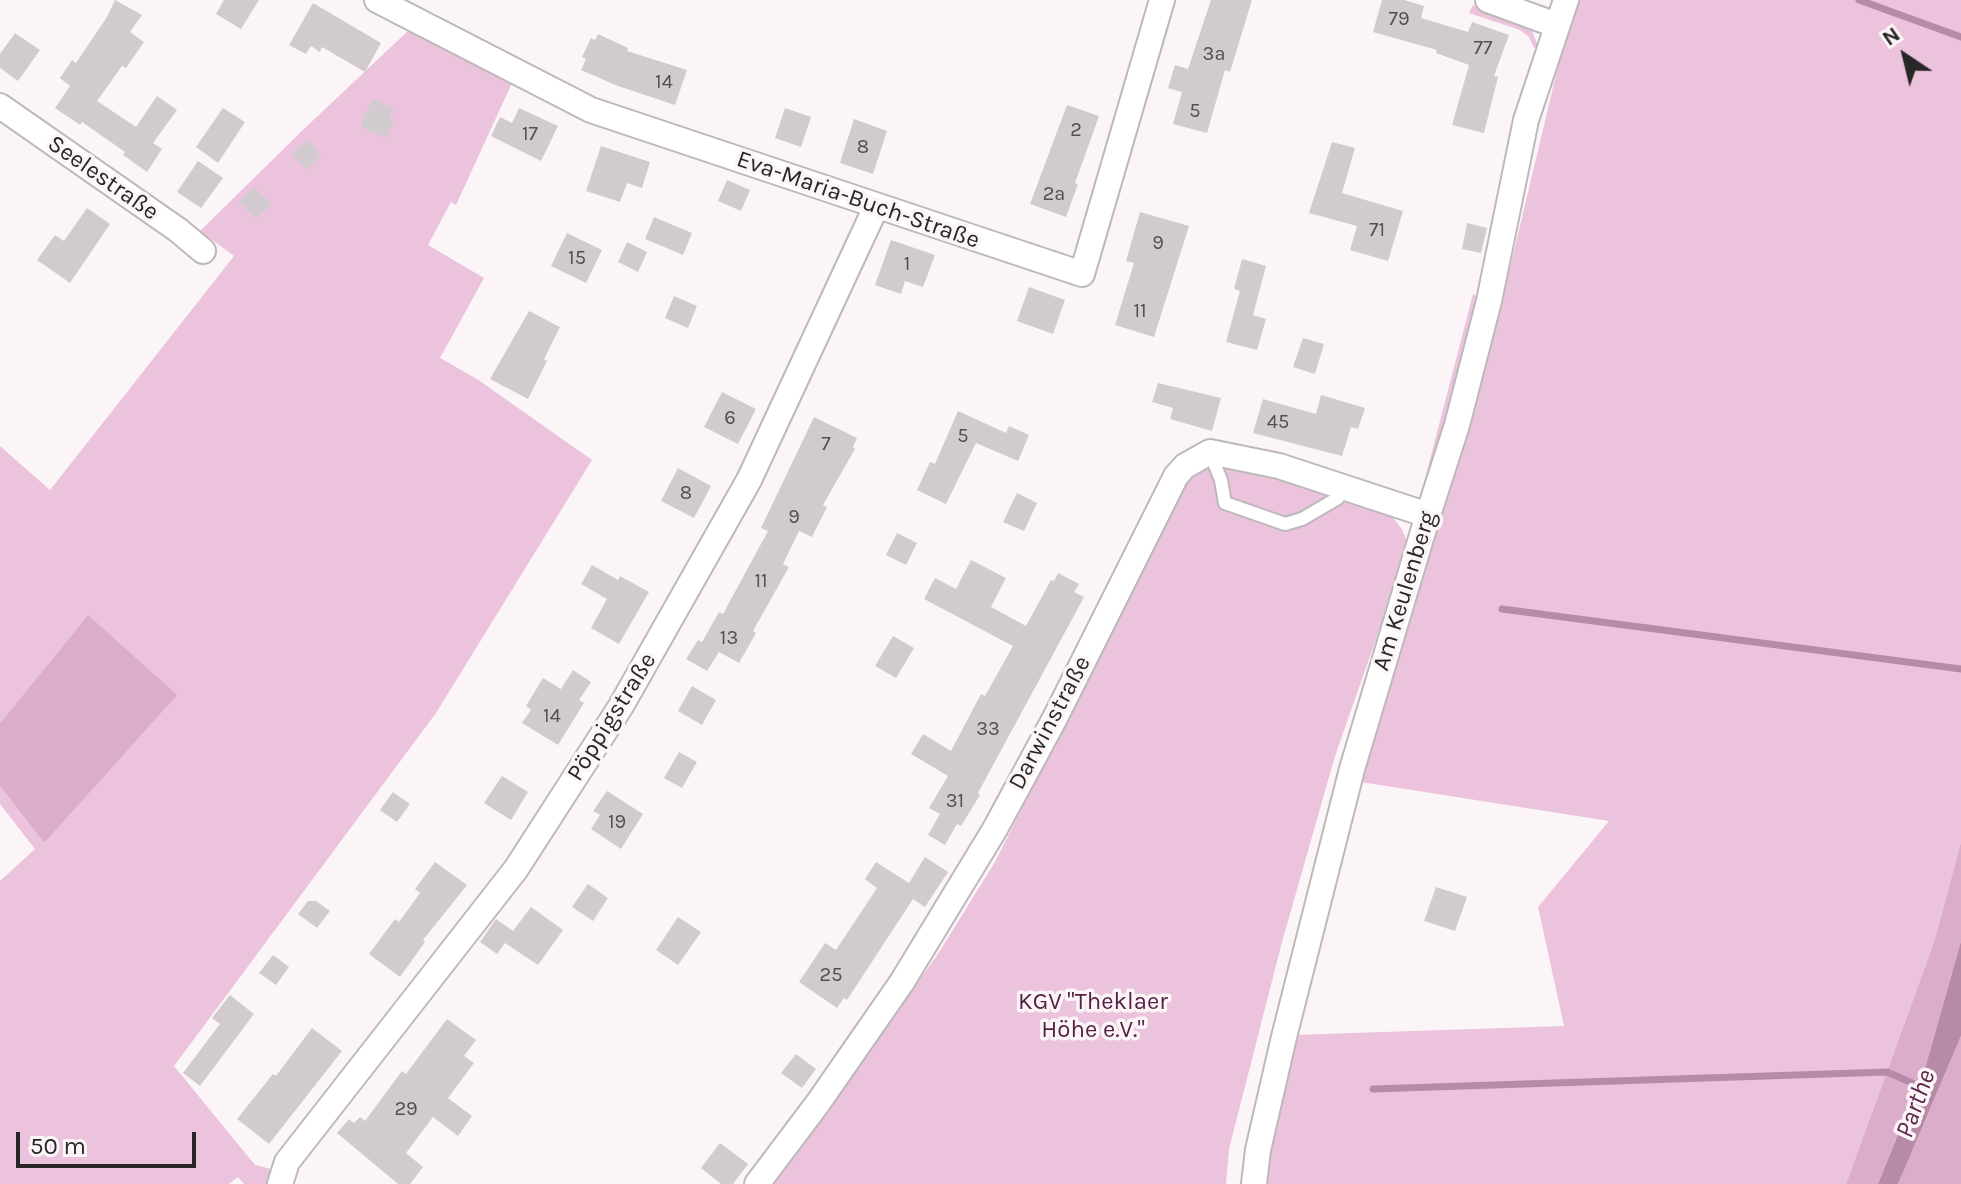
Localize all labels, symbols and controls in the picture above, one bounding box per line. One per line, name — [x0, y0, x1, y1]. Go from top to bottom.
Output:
house number: 79 — [1389, 7, 1409, 31]
north arrow — [1865, 16, 1945, 96]
text: N — [1877, 21, 1905, 52]
house number: 77 — [1474, 36, 1492, 60]
house number: 3a — [1203, 42, 1225, 66]
house number: 14 — [655, 70, 673, 94]
house number: 5 — [1189, 99, 1201, 123]
house number: 2 — [1070, 118, 1082, 142]
house number: 17 — [522, 122, 538, 146]
street label: Seelestraße — [42, 129, 164, 227]
house number: 8 — [857, 135, 869, 159]
street label: Eva-Maria-Buch-Straße — [733, 145, 983, 255]
house number: 2a — [1043, 182, 1065, 206]
house number: 71 — [1369, 218, 1385, 242]
house number: 9 — [1152, 231, 1164, 255]
house number: 15 — [568, 246, 586, 270]
house number: 1 — [904, 252, 910, 276]
house number: 11 — [1133, 299, 1147, 323]
house number: 6 — [724, 406, 736, 430]
house number: 45 — [1267, 410, 1289, 434]
house number: 5 — [957, 424, 969, 448]
house number: 7 — [821, 432, 831, 456]
house number: 8 — [680, 481, 692, 505]
house number: 9 — [788, 505, 800, 529]
street label: Am Keulenberg — [1367, 508, 1443, 674]
house number: 11 — [754, 569, 768, 593]
house number: 13 — [720, 626, 738, 650]
street label: Pöppigstraße — [561, 648, 663, 786]
street label: Darwinstraße — [1003, 651, 1097, 795]
house number: 14 — [543, 704, 561, 728]
house number: 33 — [976, 717, 1000, 741]
house number: 31 — [946, 789, 964, 813]
house number: 19 — [608, 810, 626, 834]
house number: 25 — [820, 963, 842, 987]
park label: KGV "Theklaer Höhe e.V." — [1018, 988, 1168, 1044]
water label: Parthe — [1889, 1066, 1943, 1142]
house number: 29 — [394, 1097, 418, 1121]
scale bar — [20, 1116, 200, 1166]
text: 50 m — [30, 1132, 86, 1160]

